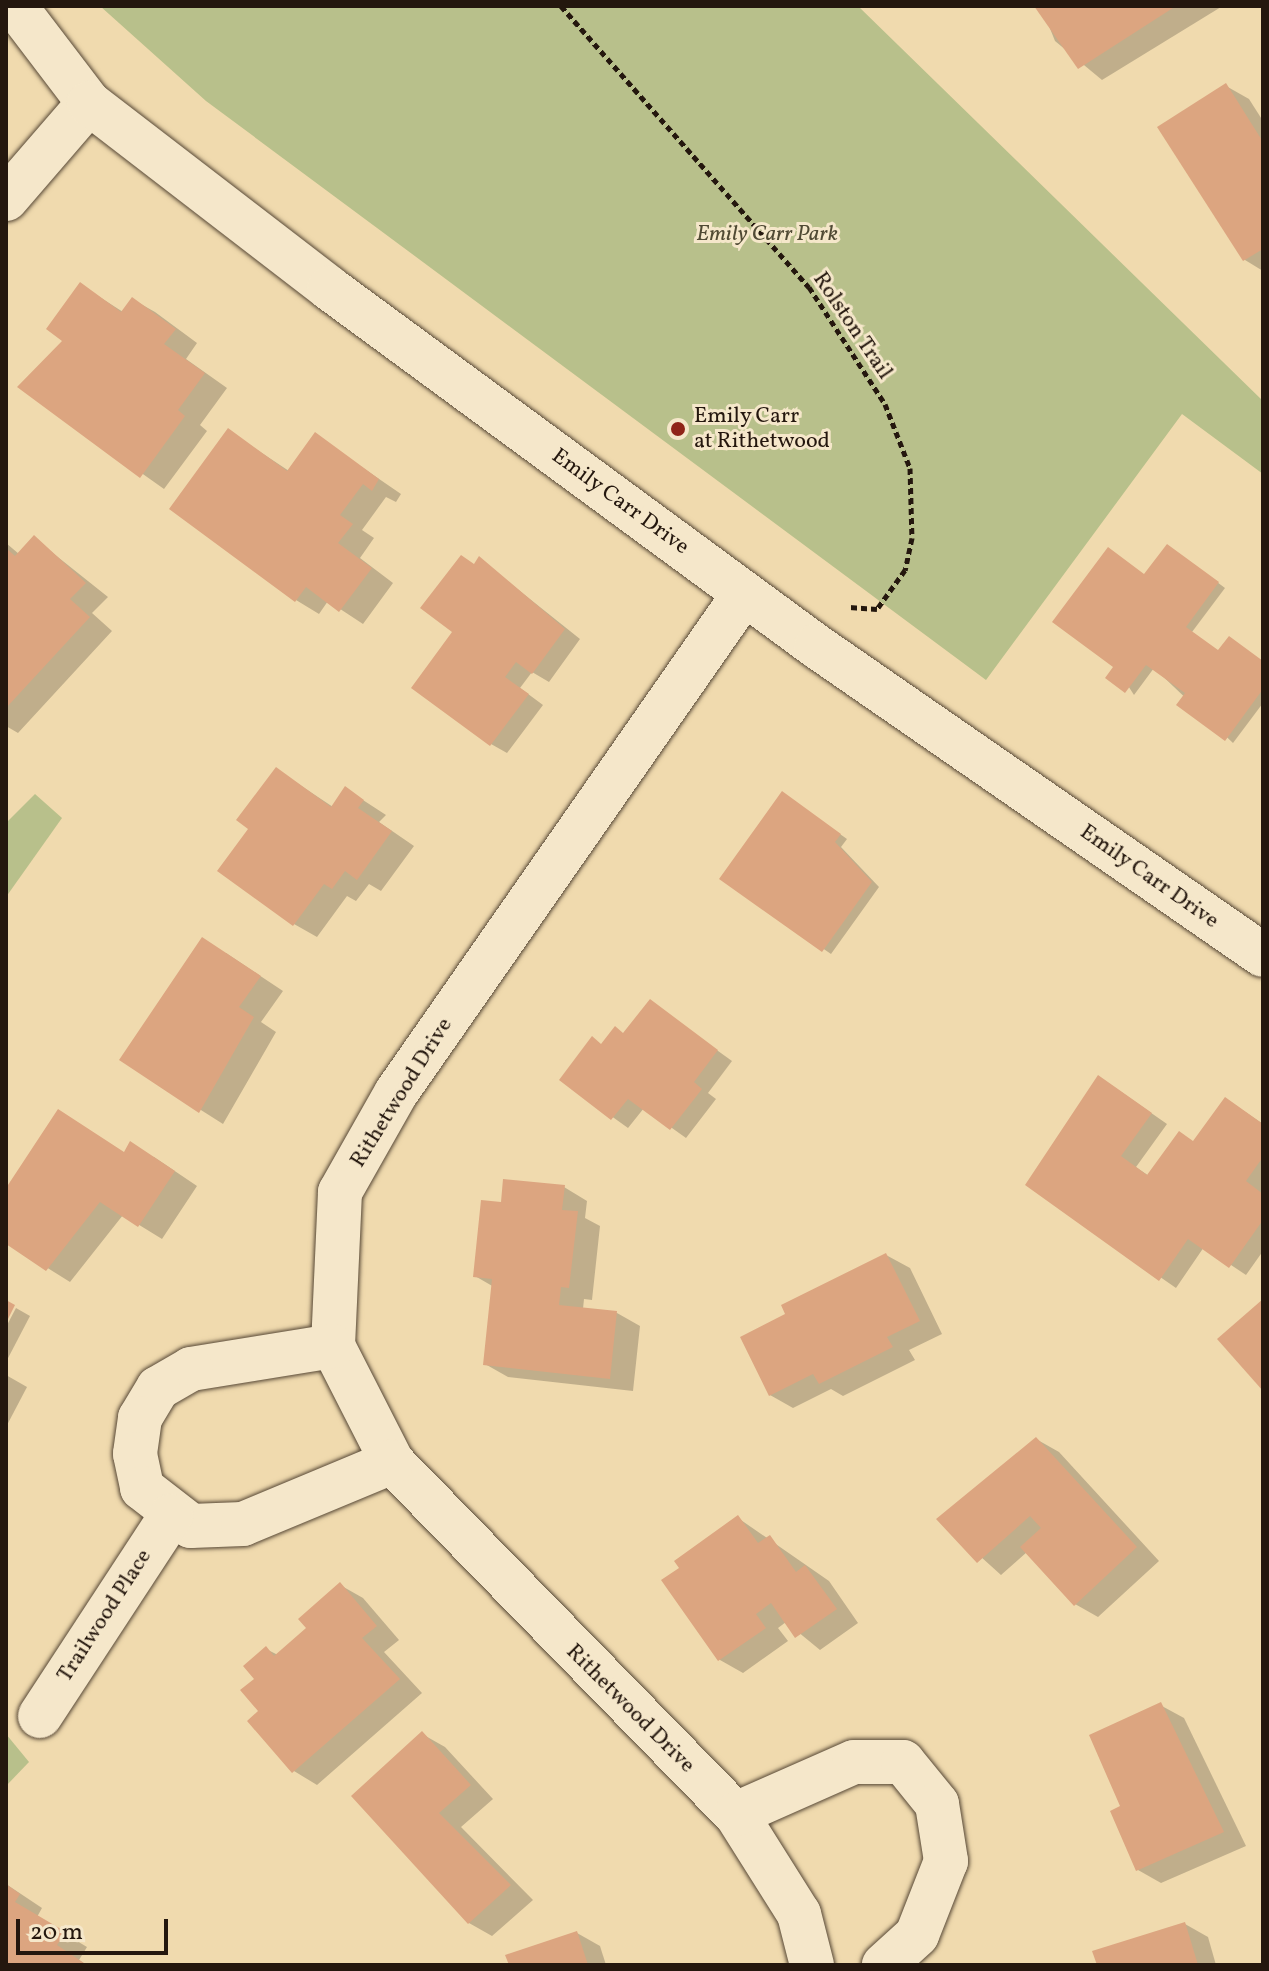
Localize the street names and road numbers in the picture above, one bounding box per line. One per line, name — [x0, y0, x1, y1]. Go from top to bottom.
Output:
street label: Rolston Trail — [806, 267, 898, 385]
street label: Emily Carr Drive — [546, 443, 694, 561]
street label: Emily Carr Drive — [1074, 819, 1224, 935]
street label: Rithetwood Drive — [345, 1013, 459, 1173]
street label: Trailwood Place — [52, 1545, 158, 1687]
street label: Rithetwood Drive — [560, 1639, 700, 1779]

